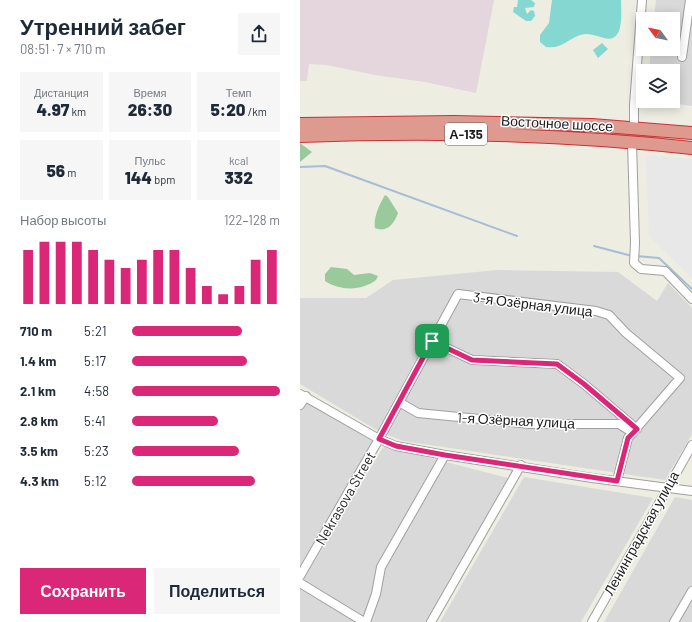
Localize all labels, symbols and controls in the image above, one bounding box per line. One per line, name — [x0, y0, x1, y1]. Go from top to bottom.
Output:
north arrow — [636, 12, 680, 56]
map controls — [636, 12, 680, 108]
text: Утренний забег — [20, 13, 186, 39]
button: share — [238, 13, 280, 55]
text: 08:51 · 7 × 710 m — [20, 41, 106, 57]
button: layers — [636, 64, 680, 108]
text: Дистанция — [34, 86, 89, 99]
text: Время — [133, 86, 167, 99]
text: Темп — [226, 86, 252, 99]
text: 4.97 — [37, 99, 69, 119]
text: 26:30 — [128, 99, 172, 119]
text: 5:20 — [211, 99, 246, 119]
text: km — [69, 105, 86, 118]
text: /km — [246, 105, 267, 118]
street label: Восточное шоссе — [501, 112, 614, 134]
road number: А-135 — [445, 123, 487, 145]
text: Пульс — [135, 154, 165, 167]
text: kcal — [229, 154, 248, 167]
text: 56 — [46, 160, 65, 180]
text: m — [65, 166, 76, 179]
text: 144 — [125, 167, 152, 187]
text: 332 — [225, 167, 253, 187]
text: bpm — [152, 173, 175, 186]
text: Набор высоты — [20, 212, 106, 228]
text: 122–128 m — [224, 212, 280, 228]
street label: 3-я Озёрная улица — [472, 288, 594, 320]
text: 710 m — [20, 323, 52, 339]
text: 5:21 — [84, 323, 106, 339]
pin — [415, 324, 449, 358]
icon: arrive — [421, 330, 443, 352]
text: 1.4 km — [20, 353, 56, 369]
text: 5:17 — [84, 353, 106, 369]
text: 2.1 km — [20, 383, 56, 399]
text: 4:58 — [84, 383, 109, 399]
street label: 1-я Озёрная улица — [457, 408, 576, 432]
text: 2.8 km — [20, 413, 58, 429]
text: 5:41 — [84, 413, 106, 429]
text: 3.5 km — [20, 443, 58, 459]
text: 5:23 — [84, 443, 109, 459]
street label: Nekrasova Street — [311, 448, 379, 548]
street label: Ленинградская улица — [600, 468, 682, 598]
text: 4.3 km — [20, 473, 59, 489]
text: 5:12 — [84, 473, 107, 489]
button: Сохранить — [20, 568, 146, 614]
button: Поделиться — [154, 568, 280, 614]

